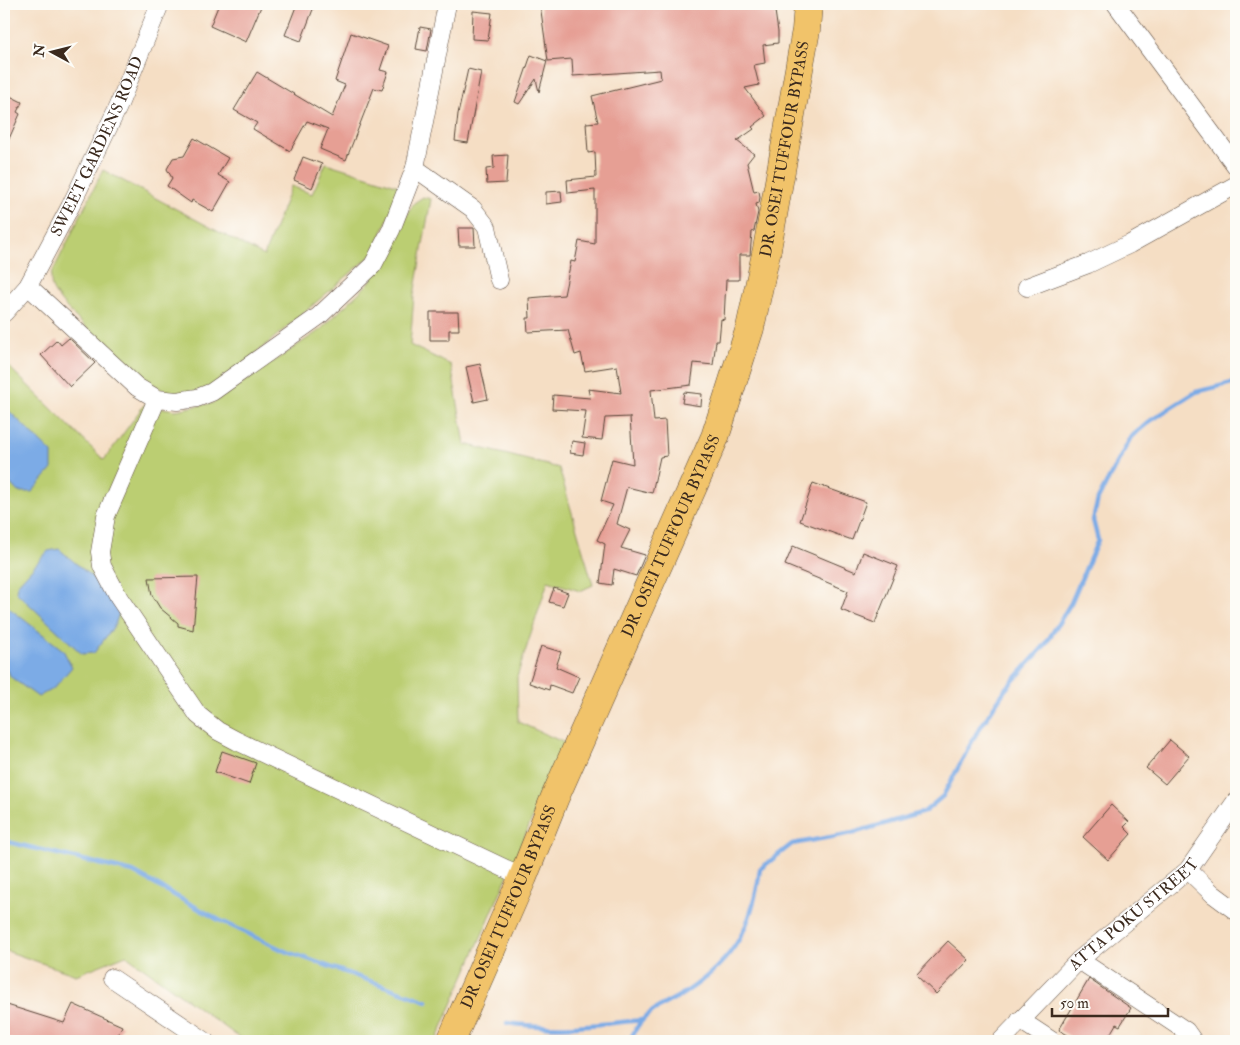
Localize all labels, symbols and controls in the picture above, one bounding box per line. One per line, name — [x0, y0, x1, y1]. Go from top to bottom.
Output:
north arrow — [28, 28, 78, 78]
street label: DR. OSEI TUFFOUR BYPASS — [756, 39, 814, 259]
text: N — [30, 43, 49, 59]
street label: SWEET GARDENS ROAD — [46, 53, 148, 240]
street label: DR. OSEI TUFFOUR BYPASS — [617, 432, 725, 640]
street label: DR. OSEI TUFFOUR BYPASS — [456, 802, 561, 1012]
street label: ATTA POKU STREET — [1064, 854, 1203, 975]
scale bar — [1052, 985, 1169, 1017]
text: 50 m — [1060, 994, 1089, 1013]

